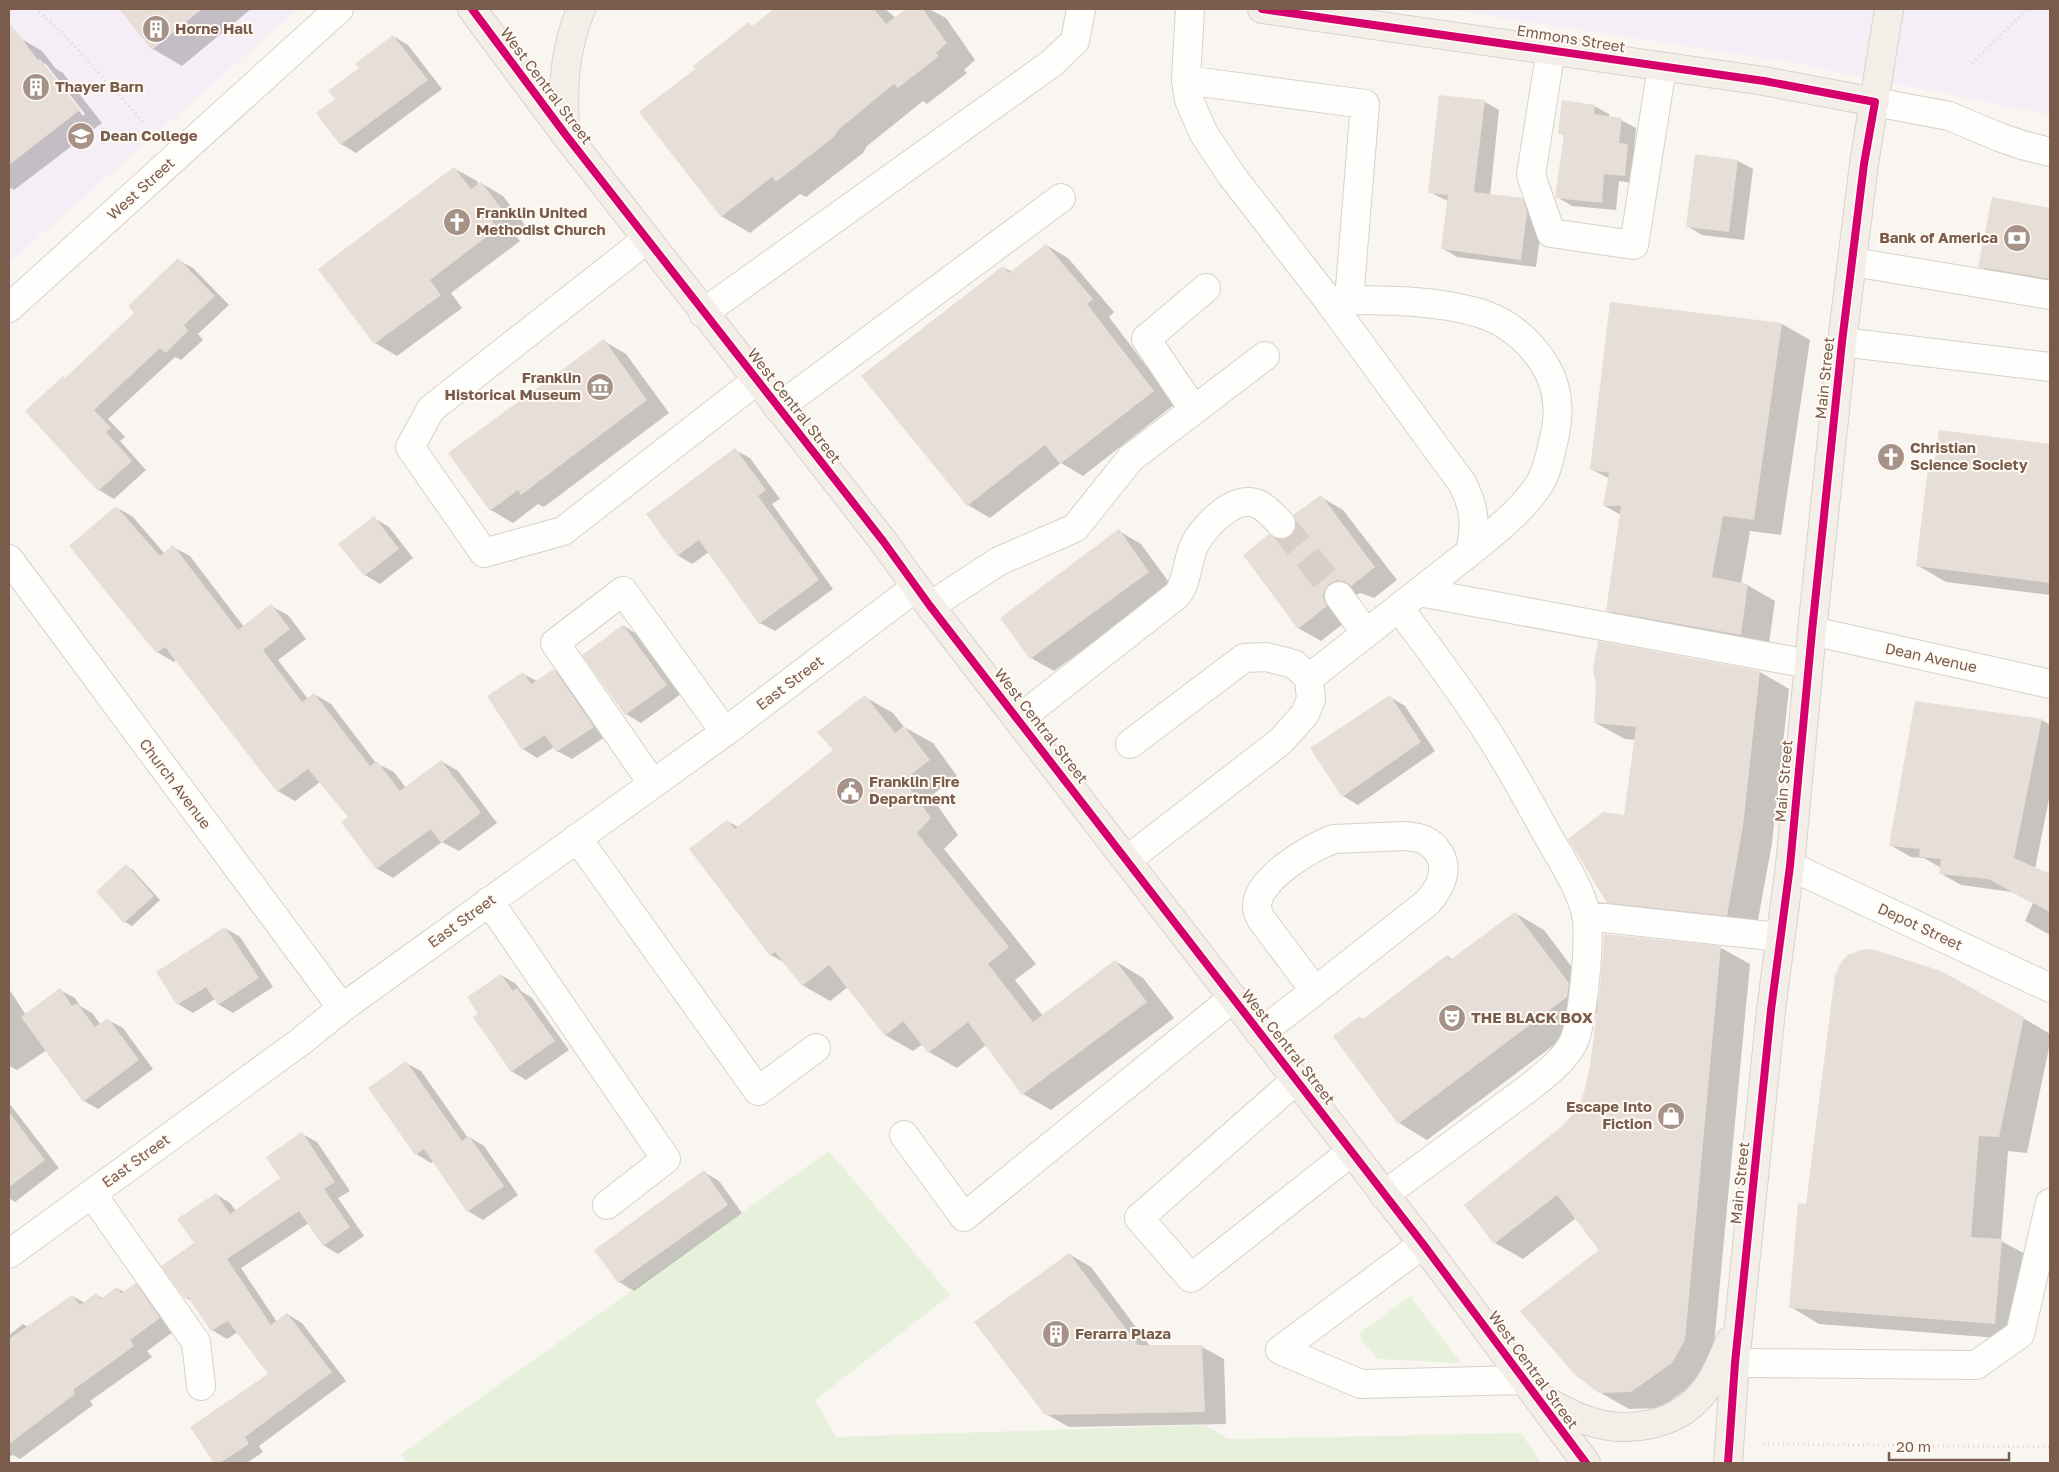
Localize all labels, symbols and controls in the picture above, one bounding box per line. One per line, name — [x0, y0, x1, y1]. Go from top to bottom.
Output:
building icon: Horne Hall — [141, 14, 171, 44]
place label: Horne Hall — [175, 19, 253, 37]
street label: Emmons Street — [1515, 21, 1627, 56]
street label: West Central Street — [497, 24, 597, 147]
building icon: Thayer Barn — [21, 72, 51, 102]
place label: Thayer Barn — [55, 77, 144, 95]
school or university icon: Dean College — [66, 121, 96, 151]
place label: Dean College — [100, 126, 198, 144]
street label: West Street — [103, 153, 178, 223]
place label: Franklin United Methodist Church — [476, 203, 606, 238]
church icon: Franklin United Methodist Church — [442, 207, 472, 237]
bank icon: Bank of America — [2002, 223, 2032, 253]
place label: Bank of America — [1879, 228, 1998, 246]
street label: Main Street — [1811, 336, 1837, 420]
street label: West Central Street — [744, 344, 845, 467]
place label: Franklin Historical Museum — [445, 368, 581, 403]
museum icon: Franklin Historical Museum — [585, 372, 615, 402]
place label: Christian Science Society — [1910, 438, 2028, 473]
church icon: Christian Science Society — [1876, 442, 1906, 472]
street label: Dean Avenue — [1884, 638, 1979, 676]
street label: East Street — [752, 651, 827, 713]
street label: West Central Street — [991, 664, 1092, 787]
street label: Church Avenue — [136, 735, 216, 832]
street label: Main Street — [1770, 739, 1796, 823]
place label: Franklin Fire Department — [869, 772, 960, 807]
public building icon: Franklin Fire Department — [835, 776, 865, 806]
street label: East Street — [424, 890, 499, 951]
street label: Depot Street — [1875, 899, 1966, 954]
street label: West Central Street — [1238, 985, 1339, 1108]
theatre icon: THE BLACK BOX — [1437, 1003, 1467, 1033]
place label: THE BLACK BOX — [1471, 1008, 1593, 1026]
place label: Escape Into Fiction — [1566, 1097, 1652, 1132]
shop icon: Escape Into Fiction — [1656, 1101, 1686, 1131]
street label: East Street — [98, 1130, 173, 1191]
street label: Main Street — [1726, 1141, 1752, 1225]
street label: West Central Street — [1485, 1307, 1583, 1432]
building icon: Ferarra Plaza — [1041, 1319, 1071, 1349]
place label: Ferarra Plaza — [1075, 1324, 1171, 1342]
scale bar — [1889, 1430, 2009, 1462]
text: 20 m — [1896, 1437, 1931, 1455]

